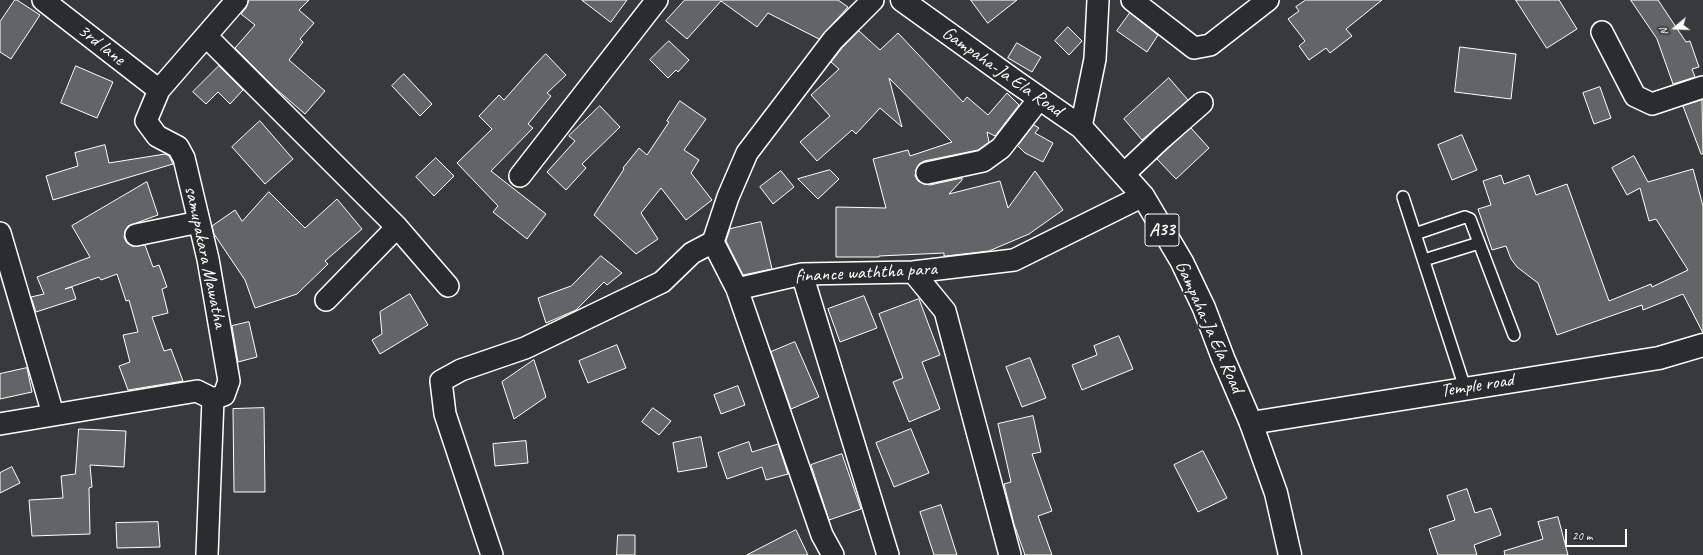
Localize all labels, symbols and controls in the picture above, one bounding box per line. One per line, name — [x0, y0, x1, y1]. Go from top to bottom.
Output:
north arrow — [1655, 8, 1695, 48]
street label: 3rd lane — [73, 19, 129, 71]
street label: Gampaha-Ja Ela Road — [937, 22, 1067, 122]
text: N — [1656, 26, 1671, 37]
street label: samupakara Mawatha — [179, 184, 231, 330]
road number: A33 — [1145, 214, 1179, 246]
street label: Gampaha-Ja Ela Road — [1170, 257, 1248, 397]
street label: finance waththa para — [794, 258, 938, 288]
street label: Temple road — [1439, 369, 1515, 403]
scale bar — [1567, 521, 1629, 547]
text: 20 m — [1572, 528, 1592, 544]

